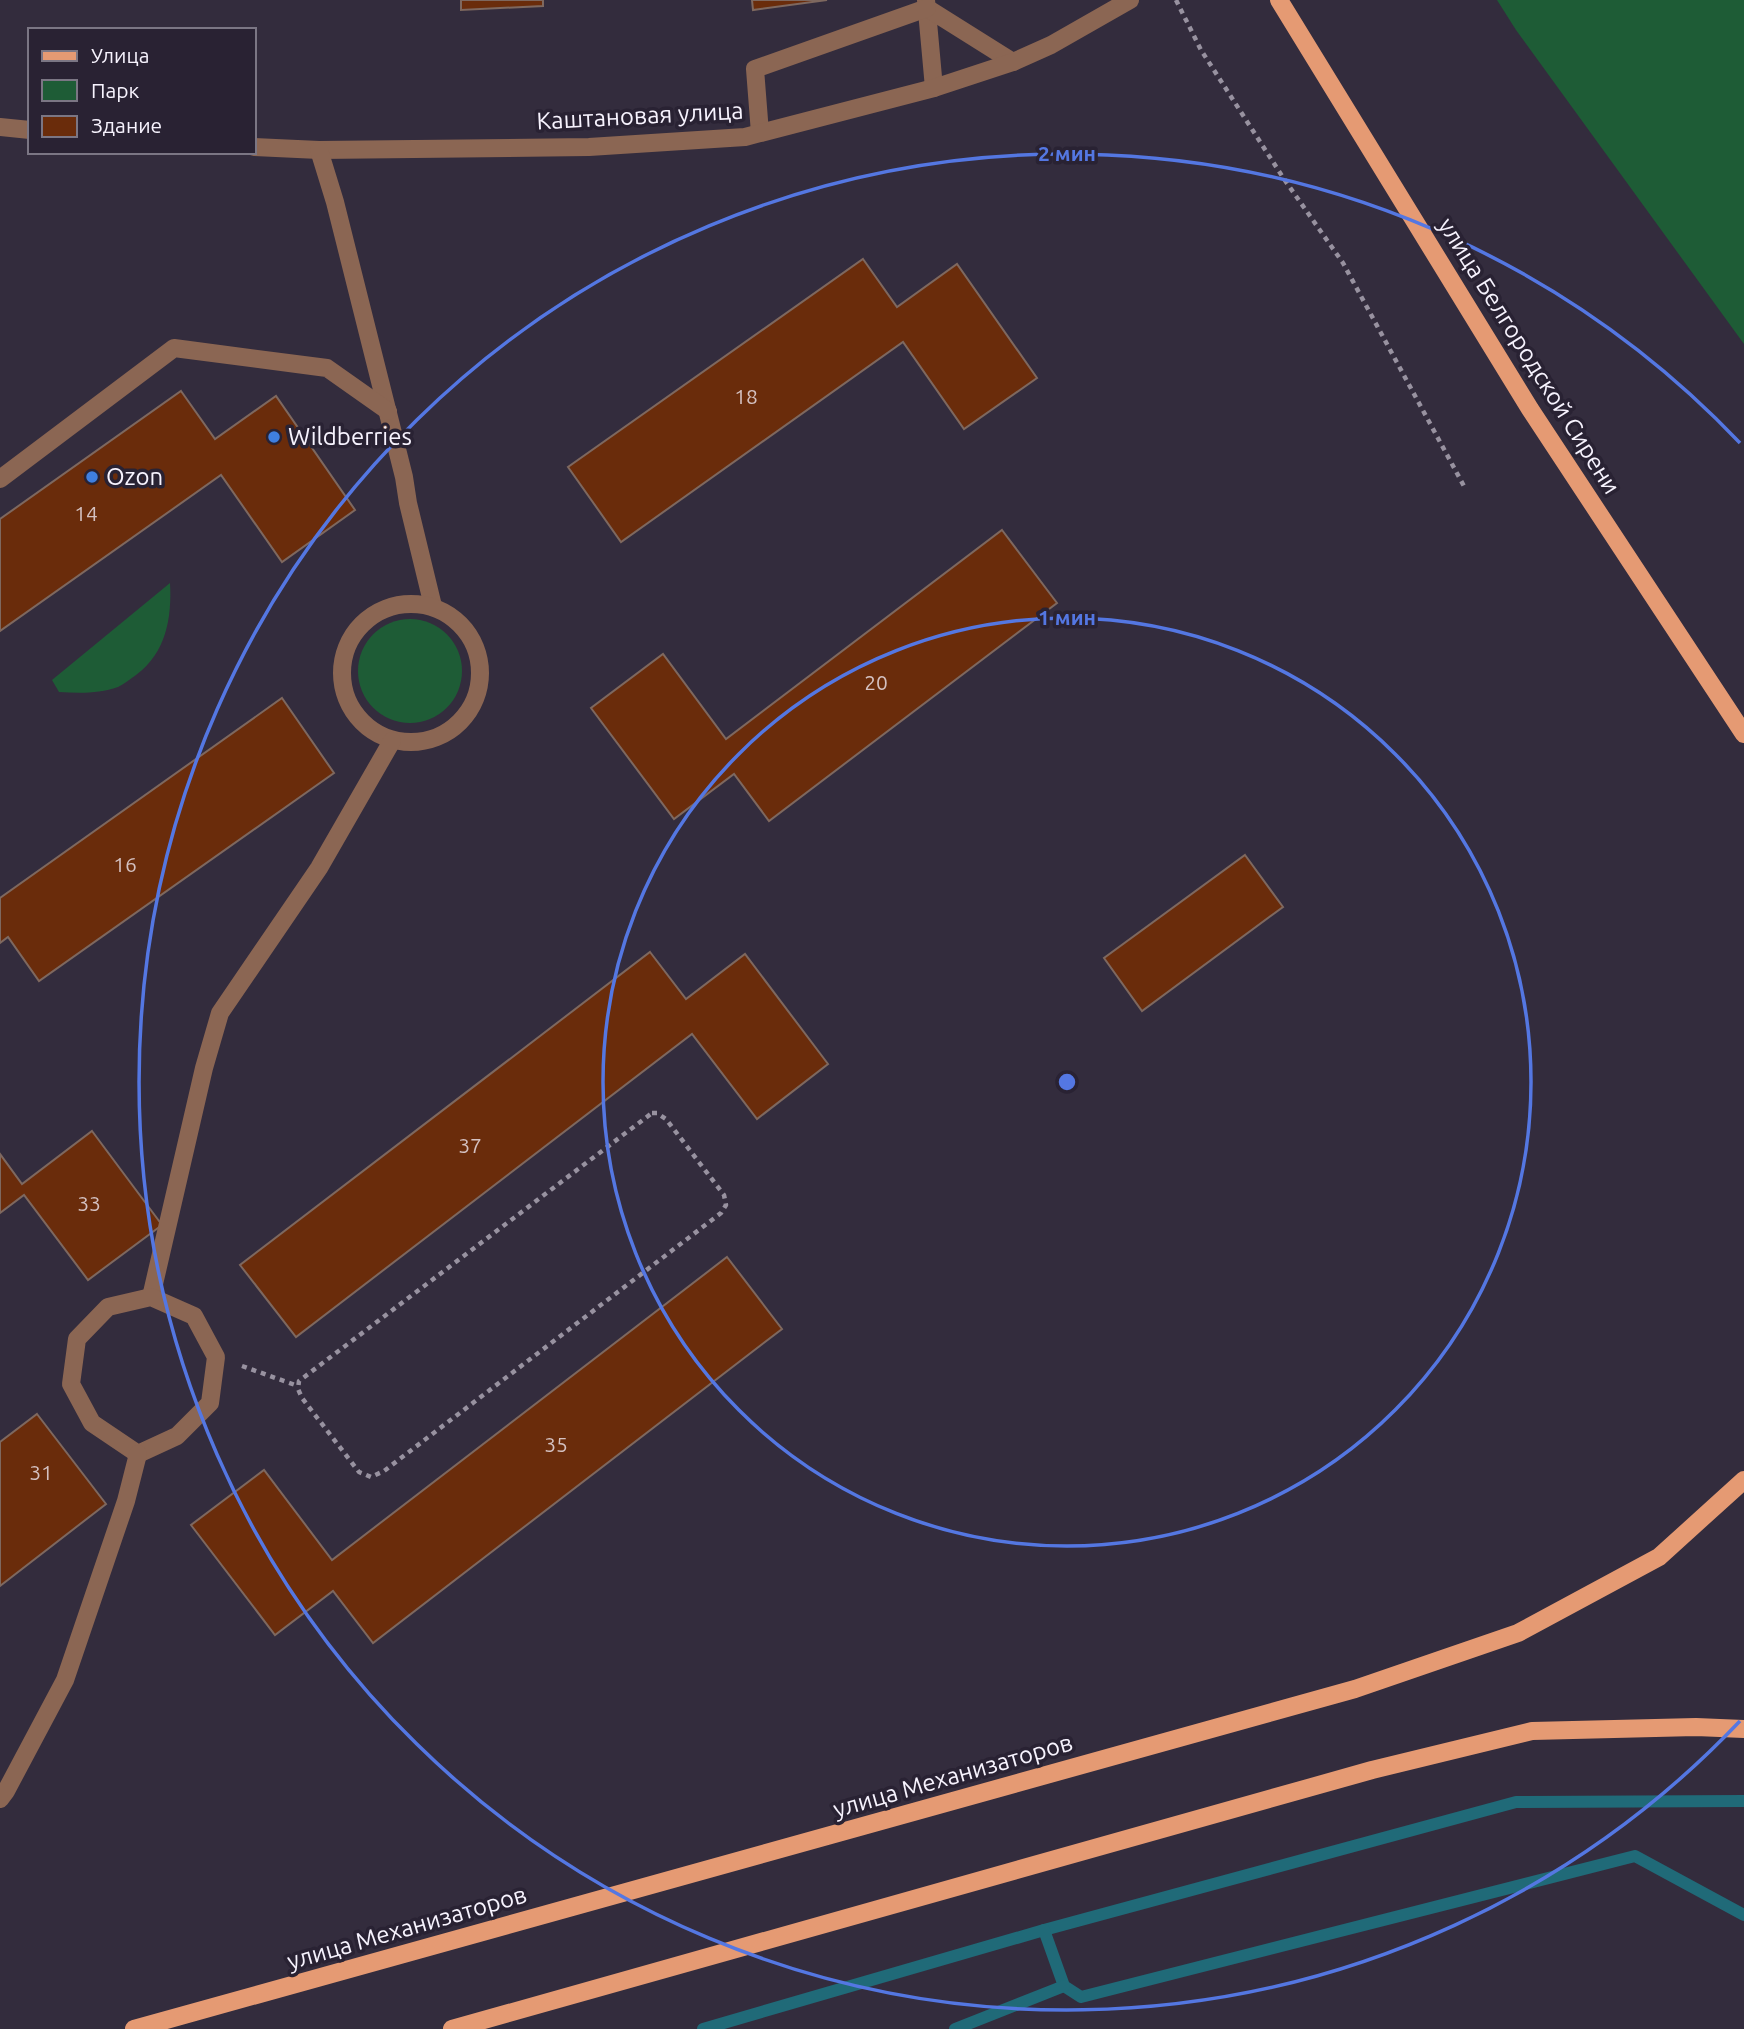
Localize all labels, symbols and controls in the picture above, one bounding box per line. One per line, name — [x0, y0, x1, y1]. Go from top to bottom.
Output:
legend — [28, 28, 256, 154]
text: Улица — [91, 43, 149, 67]
text: Парк — [91, 78, 140, 102]
street label: Каштановая улица — [536, 97, 744, 134]
text: Здание — [91, 113, 162, 137]
text: 2 мин — [1038, 141, 1096, 165]
street label: улица Белгородской Сирени — [1433, 213, 1626, 499]
house number: 18 — [734, 384, 758, 408]
place label: Wildberries — [288, 423, 412, 450]
marker: Wildberries — [266, 429, 282, 445]
place label: Ozon — [106, 463, 163, 490]
marker: Ozon — [84, 469, 100, 485]
house number: 14 — [74, 501, 98, 525]
text: 1 мин — [1038, 605, 1096, 629]
house number: 20 — [864, 670, 888, 694]
house number: 16 — [113, 852, 137, 876]
centre of rings — [1055, 1070, 1079, 1094]
house number: 37 — [458, 1133, 482, 1157]
house number: 33 — [77, 1191, 101, 1215]
house number: 35 — [544, 1432, 568, 1456]
house number: 31 — [29, 1460, 53, 1484]
street label: улица Механизаторов — [830, 1728, 1076, 1823]
street label: улица Механизаторов — [284, 1880, 530, 1975]

